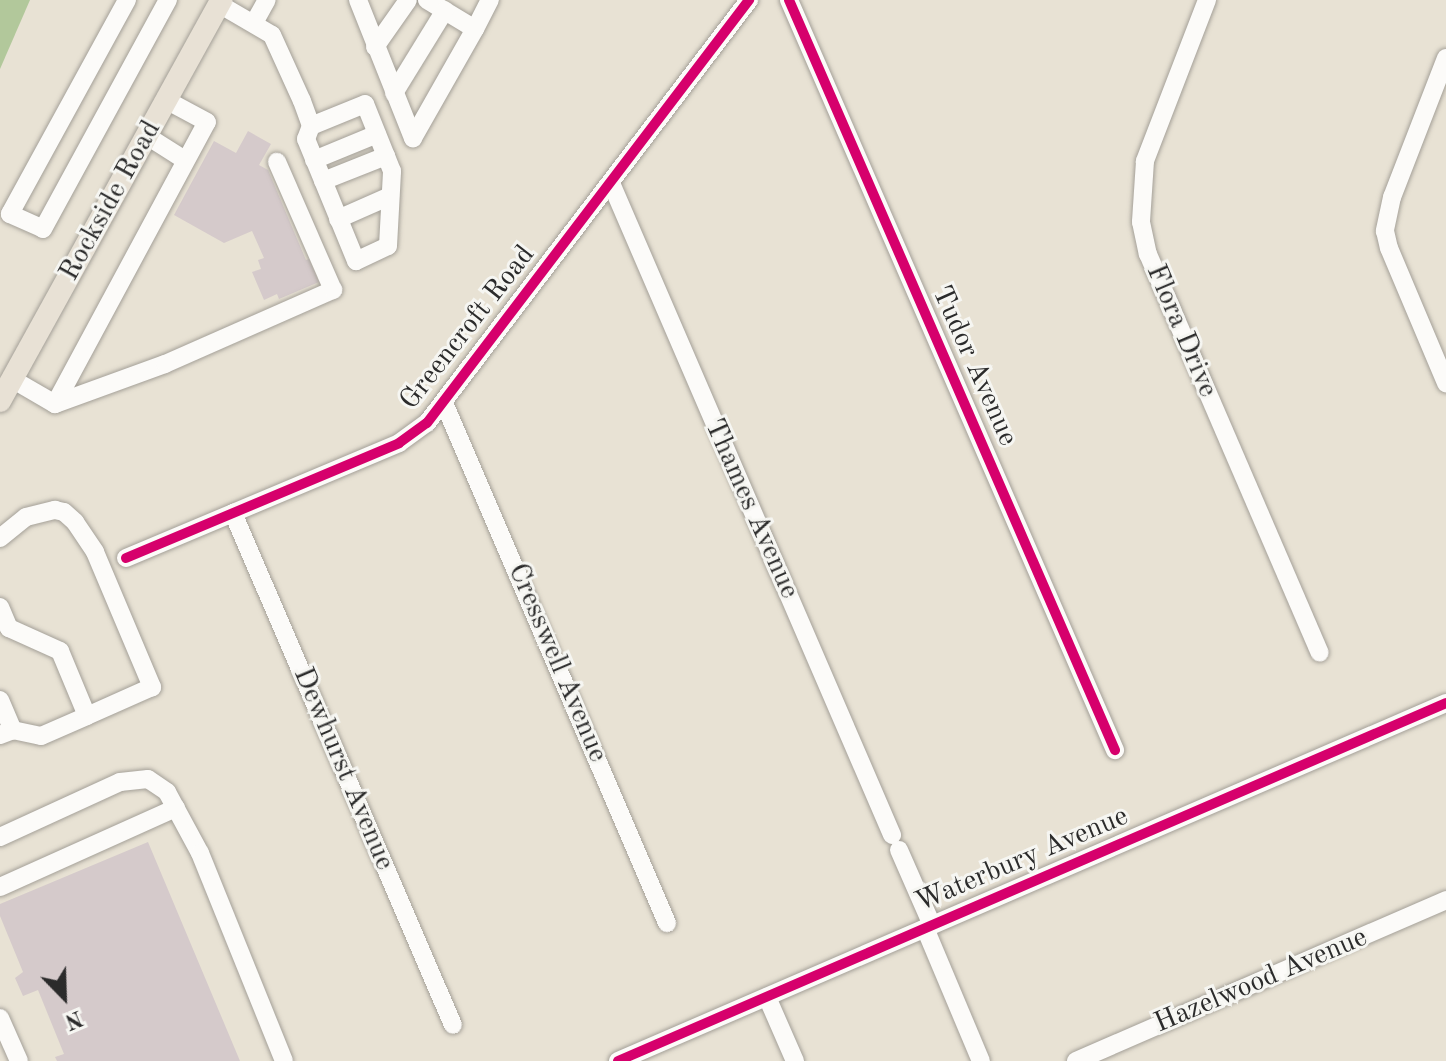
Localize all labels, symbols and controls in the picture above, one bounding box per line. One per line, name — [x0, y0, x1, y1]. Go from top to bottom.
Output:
street label: Rockside Road — [53, 115, 169, 287]
street label: Greencroft Road — [393, 239, 543, 417]
street label: Flora Drive — [1138, 260, 1224, 402]
street label: Tudor Avenue — [924, 281, 1024, 451]
street label: Thames Avenue — [696, 414, 806, 604]
street label: Cresswell Avenue — [500, 559, 614, 767]
street label: Dewhurst Avenue — [285, 663, 401, 875]
street label: Waterbury Avenue — [910, 800, 1134, 920]
street label: Hazelwood Avenue — [1149, 921, 1373, 1041]
north arrow — [24, 957, 104, 1037]
text: N — [61, 1006, 85, 1033]

